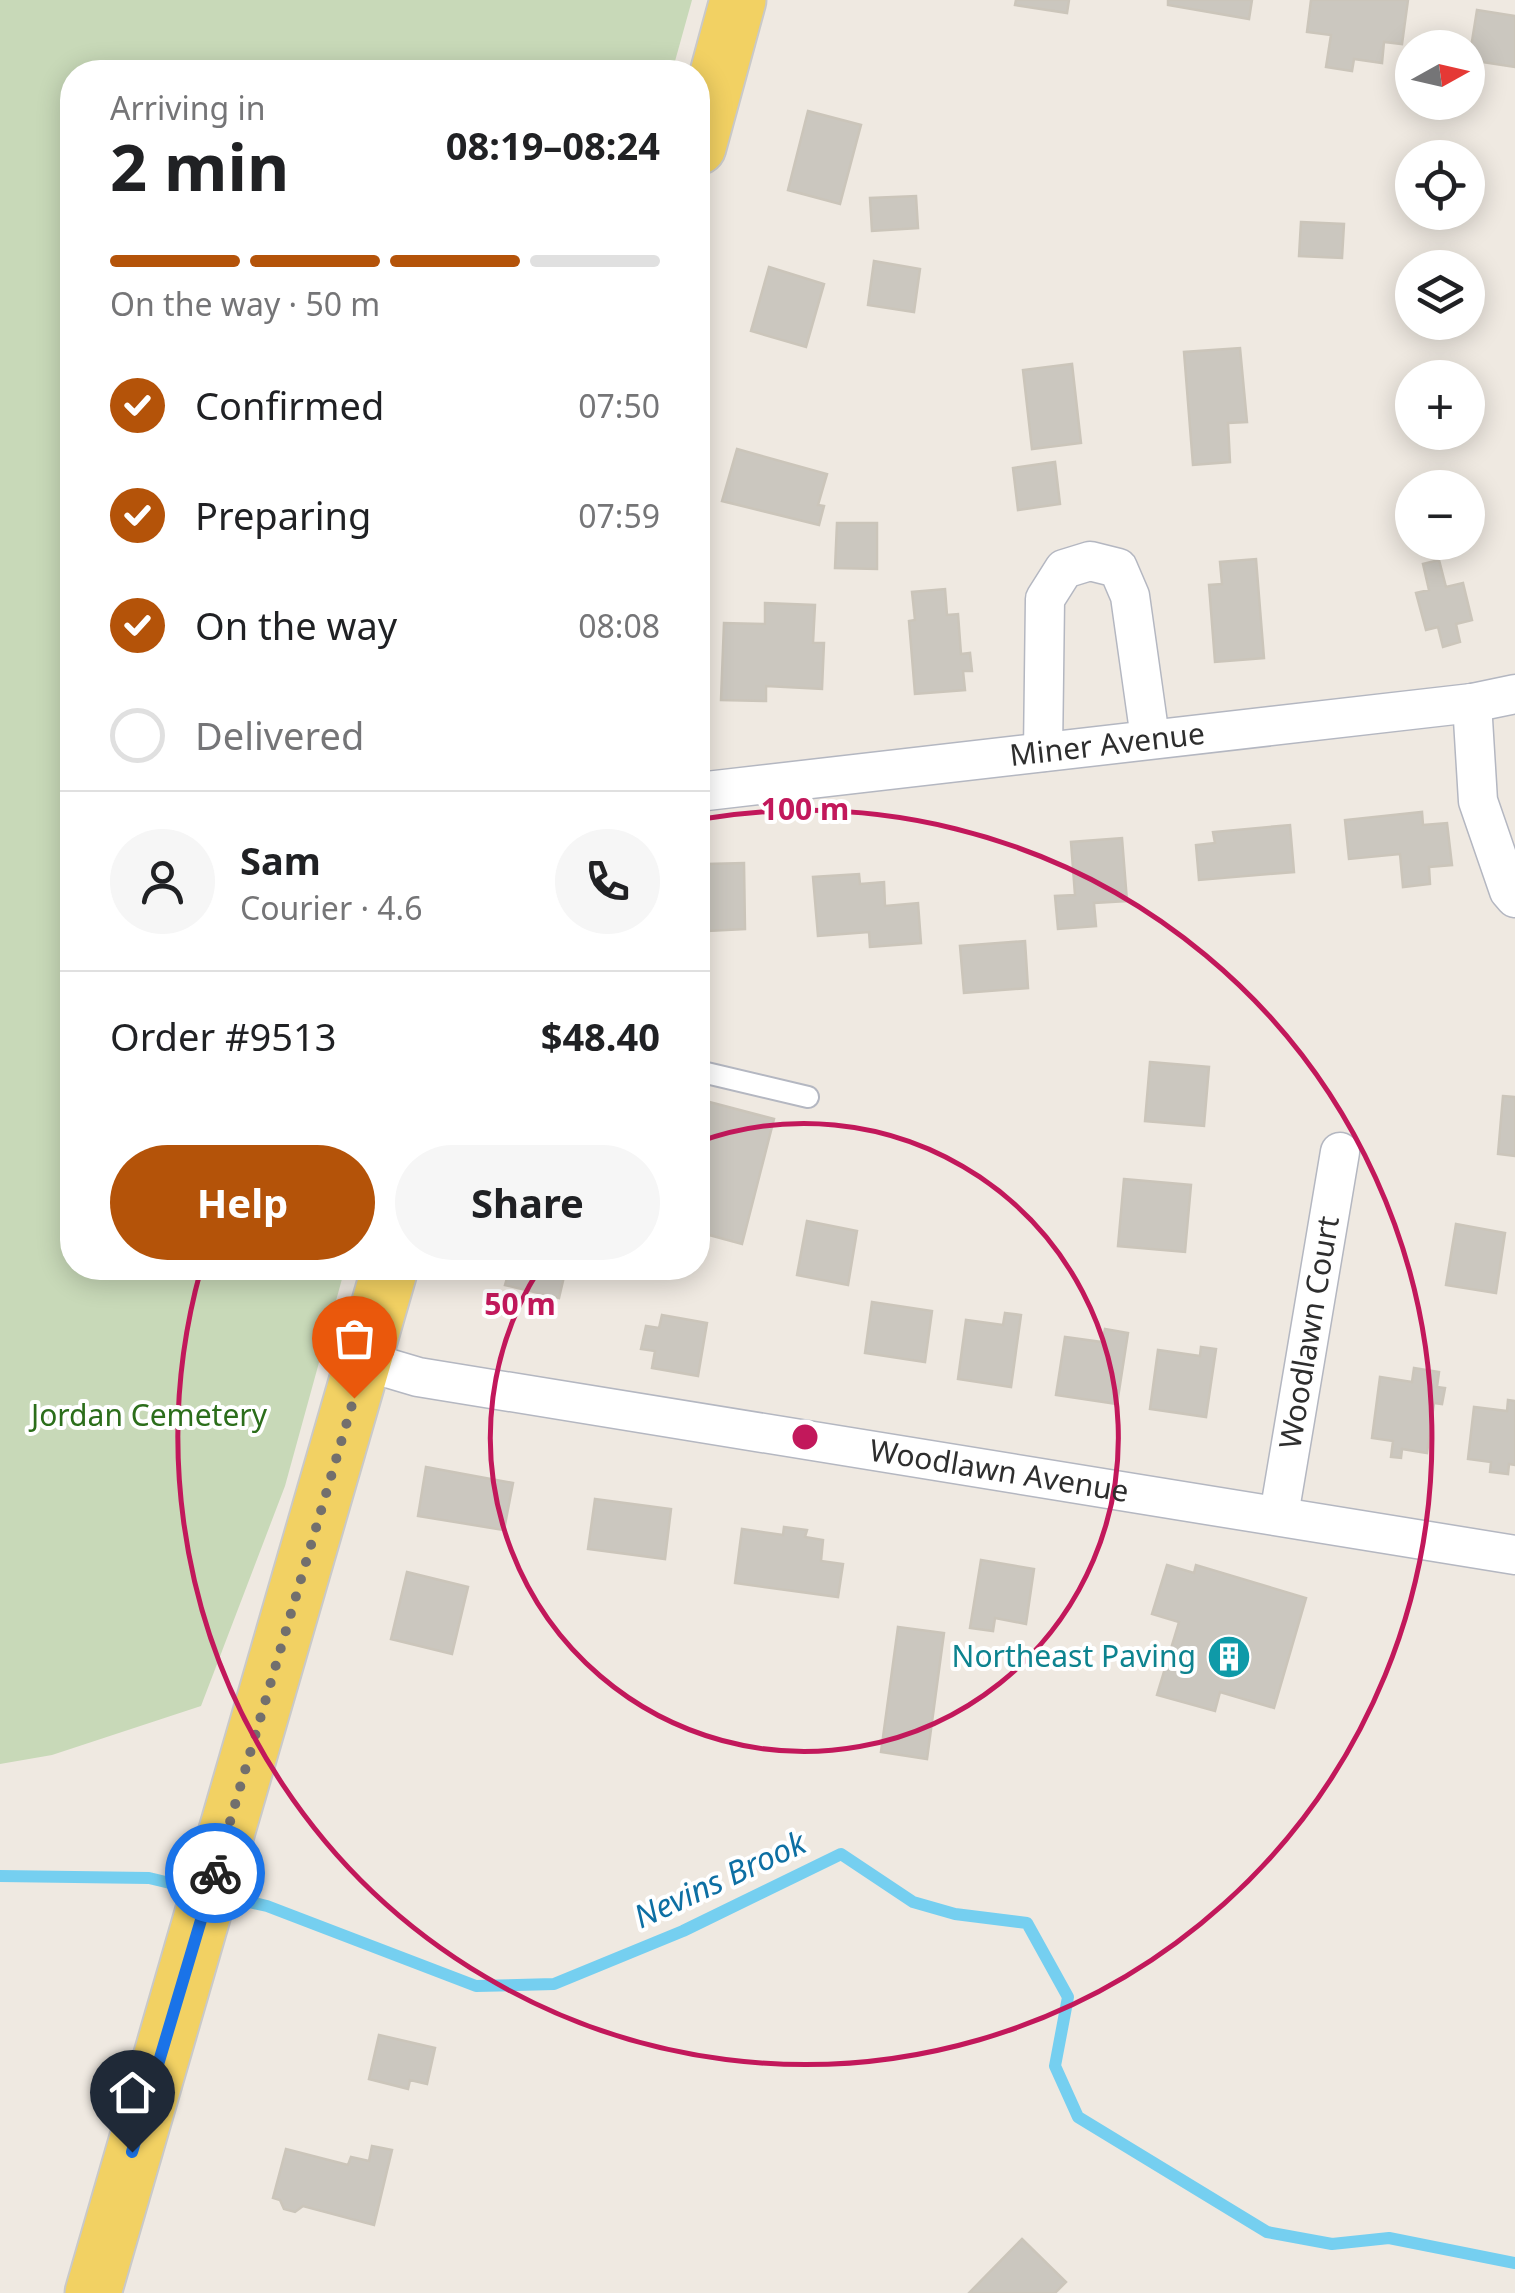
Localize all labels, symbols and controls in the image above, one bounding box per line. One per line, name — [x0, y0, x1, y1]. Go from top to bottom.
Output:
north arrow — [1395, 30, 1485, 120]
map controls — [1395, 30, 1485, 560]
text: Arriving in — [110, 86, 265, 129]
text: 08:19–08:24 — [446, 119, 660, 171]
text: 2 min — [110, 122, 289, 210]
button: locate — [1395, 140, 1485, 230]
button: layers — [1395, 250, 1485, 340]
text: On the way · 50 m — [110, 282, 380, 325]
button: + — [1395, 360, 1485, 450]
icon: check — [110, 378, 165, 433]
text: Confirmed — [195, 379, 384, 431]
text: 07:50 — [578, 384, 660, 427]
button: − — [1395, 470, 1485, 560]
icon: check — [110, 488, 165, 543]
text: Preparing — [195, 489, 371, 541]
text: 07:59 — [578, 494, 660, 537]
icon: check — [110, 598, 165, 653]
text: On the way — [195, 599, 397, 651]
text: 08:08 — [578, 604, 660, 647]
text: Delivered — [195, 709, 364, 761]
street label: Miner Avenue — [1007, 712, 1207, 775]
text: 100 m — [761, 788, 849, 829]
button: person — [110, 829, 215, 934]
button: phone — [555, 829, 660, 934]
text: Sam — [240, 834, 321, 886]
text: Courier · 4.6 — [240, 886, 423, 929]
text: Order #9513 — [110, 1010, 336, 1062]
text: $48.40 — [541, 1010, 660, 1062]
button: Help — [110, 1145, 375, 1260]
button: Share — [395, 1145, 660, 1260]
street label: Woodlawn Court — [1268, 1213, 1348, 1452]
text: 50 m — [484, 1283, 556, 1324]
pin — [312, 1296, 397, 1399]
icon: bag — [327, 1311, 382, 1366]
park label: Jordan Cemetery — [28, 1394, 268, 1435]
centre of rings — [787, 1419, 823, 1455]
street label: Woodlawn Avenue — [867, 1429, 1132, 1511]
building icon: Northeast Paving — [1206, 1634, 1252, 1680]
place label: Northeast Paving — [952, 1635, 1196, 1676]
water label: Nevins Brook — [626, 1820, 813, 1937]
courier — [165, 1823, 265, 1923]
icon: bike — [188, 1846, 243, 1901]
pin — [90, 2050, 175, 2153]
icon: home — [105, 2065, 160, 2120]

